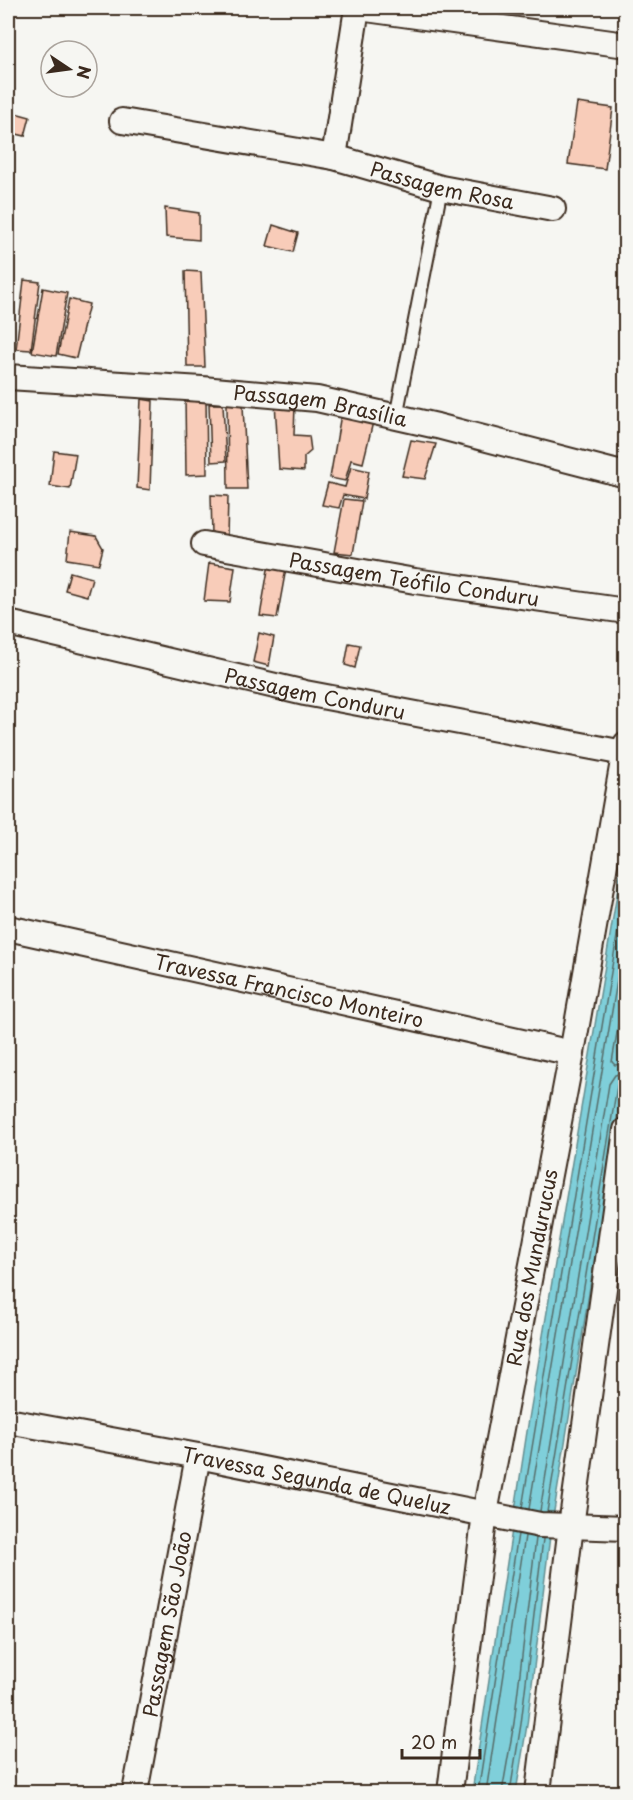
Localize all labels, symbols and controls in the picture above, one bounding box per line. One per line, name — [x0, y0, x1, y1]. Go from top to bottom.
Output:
north arrow — [39, 39, 99, 99]
text: N — [71, 64, 98, 81]
street label: Passagem Rosa — [367, 153, 517, 217]
street label: Passagem Brasília — [232, 377, 411, 434]
street label: Passagem Teófilo Conduru — [287, 544, 541, 613]
street label: Passagem Conduru — [222, 660, 408, 727]
street label: Travessa Francisco Monteiro — [152, 946, 427, 1035]
street label: Rua dos Mundurucus — [498, 1167, 565, 1369]
street label: Travessa Segunda de Queluz — [180, 1438, 453, 1522]
street label: Passagem São João — [134, 1528, 199, 1719]
scale bar — [402, 1722, 480, 1760]
text: 20 m — [411, 1728, 457, 1755]

